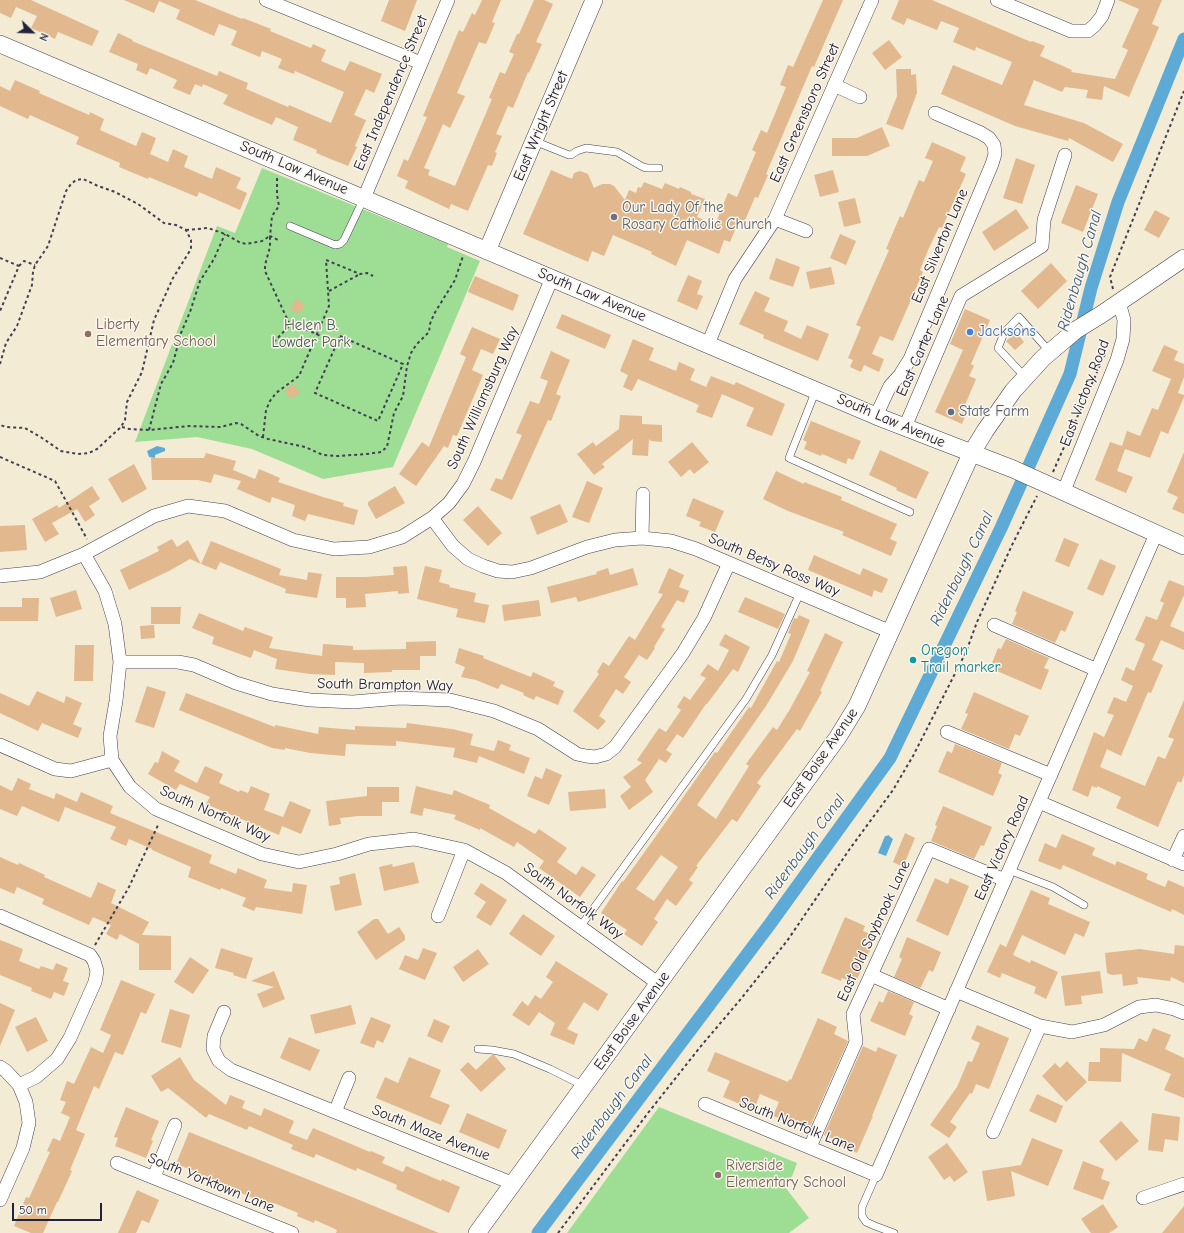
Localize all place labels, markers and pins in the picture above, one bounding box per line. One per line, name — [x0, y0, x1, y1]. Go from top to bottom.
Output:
place label: Our Lady Of the Rosary Catholic Church — [622, 199, 772, 234]
marker: Our Lady Of the Rosary Catholic Church — [609, 212, 619, 222]
place label: Liberty Elementary School — [96, 316, 216, 351]
place label: Jacksons — [978, 323, 1036, 341]
marker: Jacksons — [965, 327, 975, 337]
marker: Liberty Elementary School — [83, 329, 93, 339]
place label: State Farm — [959, 403, 1029, 421]
marker: State Farm — [946, 407, 956, 417]
place label: Oregon Trail marker — [921, 642, 1000, 677]
marker: Oregon Trail marker — [908, 655, 918, 665]
place label: Riverside Elementary School — [726, 1157, 846, 1192]
marker: Riverside Elementary School — [713, 1170, 723, 1180]

